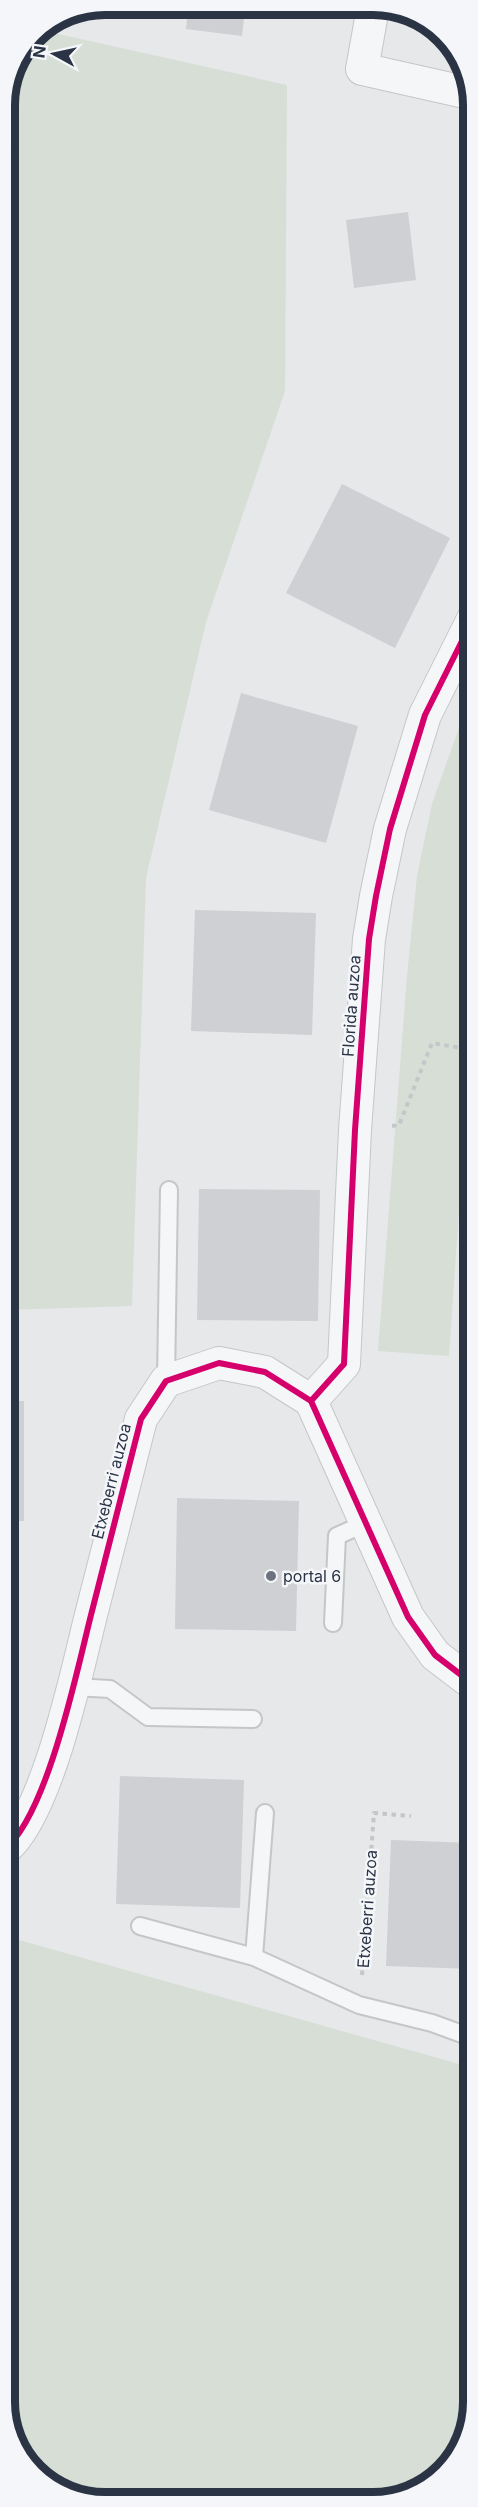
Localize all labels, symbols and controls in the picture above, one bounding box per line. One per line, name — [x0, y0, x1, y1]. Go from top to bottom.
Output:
north arrow — [24, 24, 84, 84]
text: N — [28, 44, 50, 59]
street label: Florida auzoa — [337, 954, 365, 1058]
street label: Etxeberri auzoa — [87, 1421, 135, 1541]
place label: portal 6 — [283, 1566, 341, 1586]
marker: portal 6 — [264, 1569, 278, 1583]
street label: Etxeberri auzoa — [353, 1849, 381, 1969]

